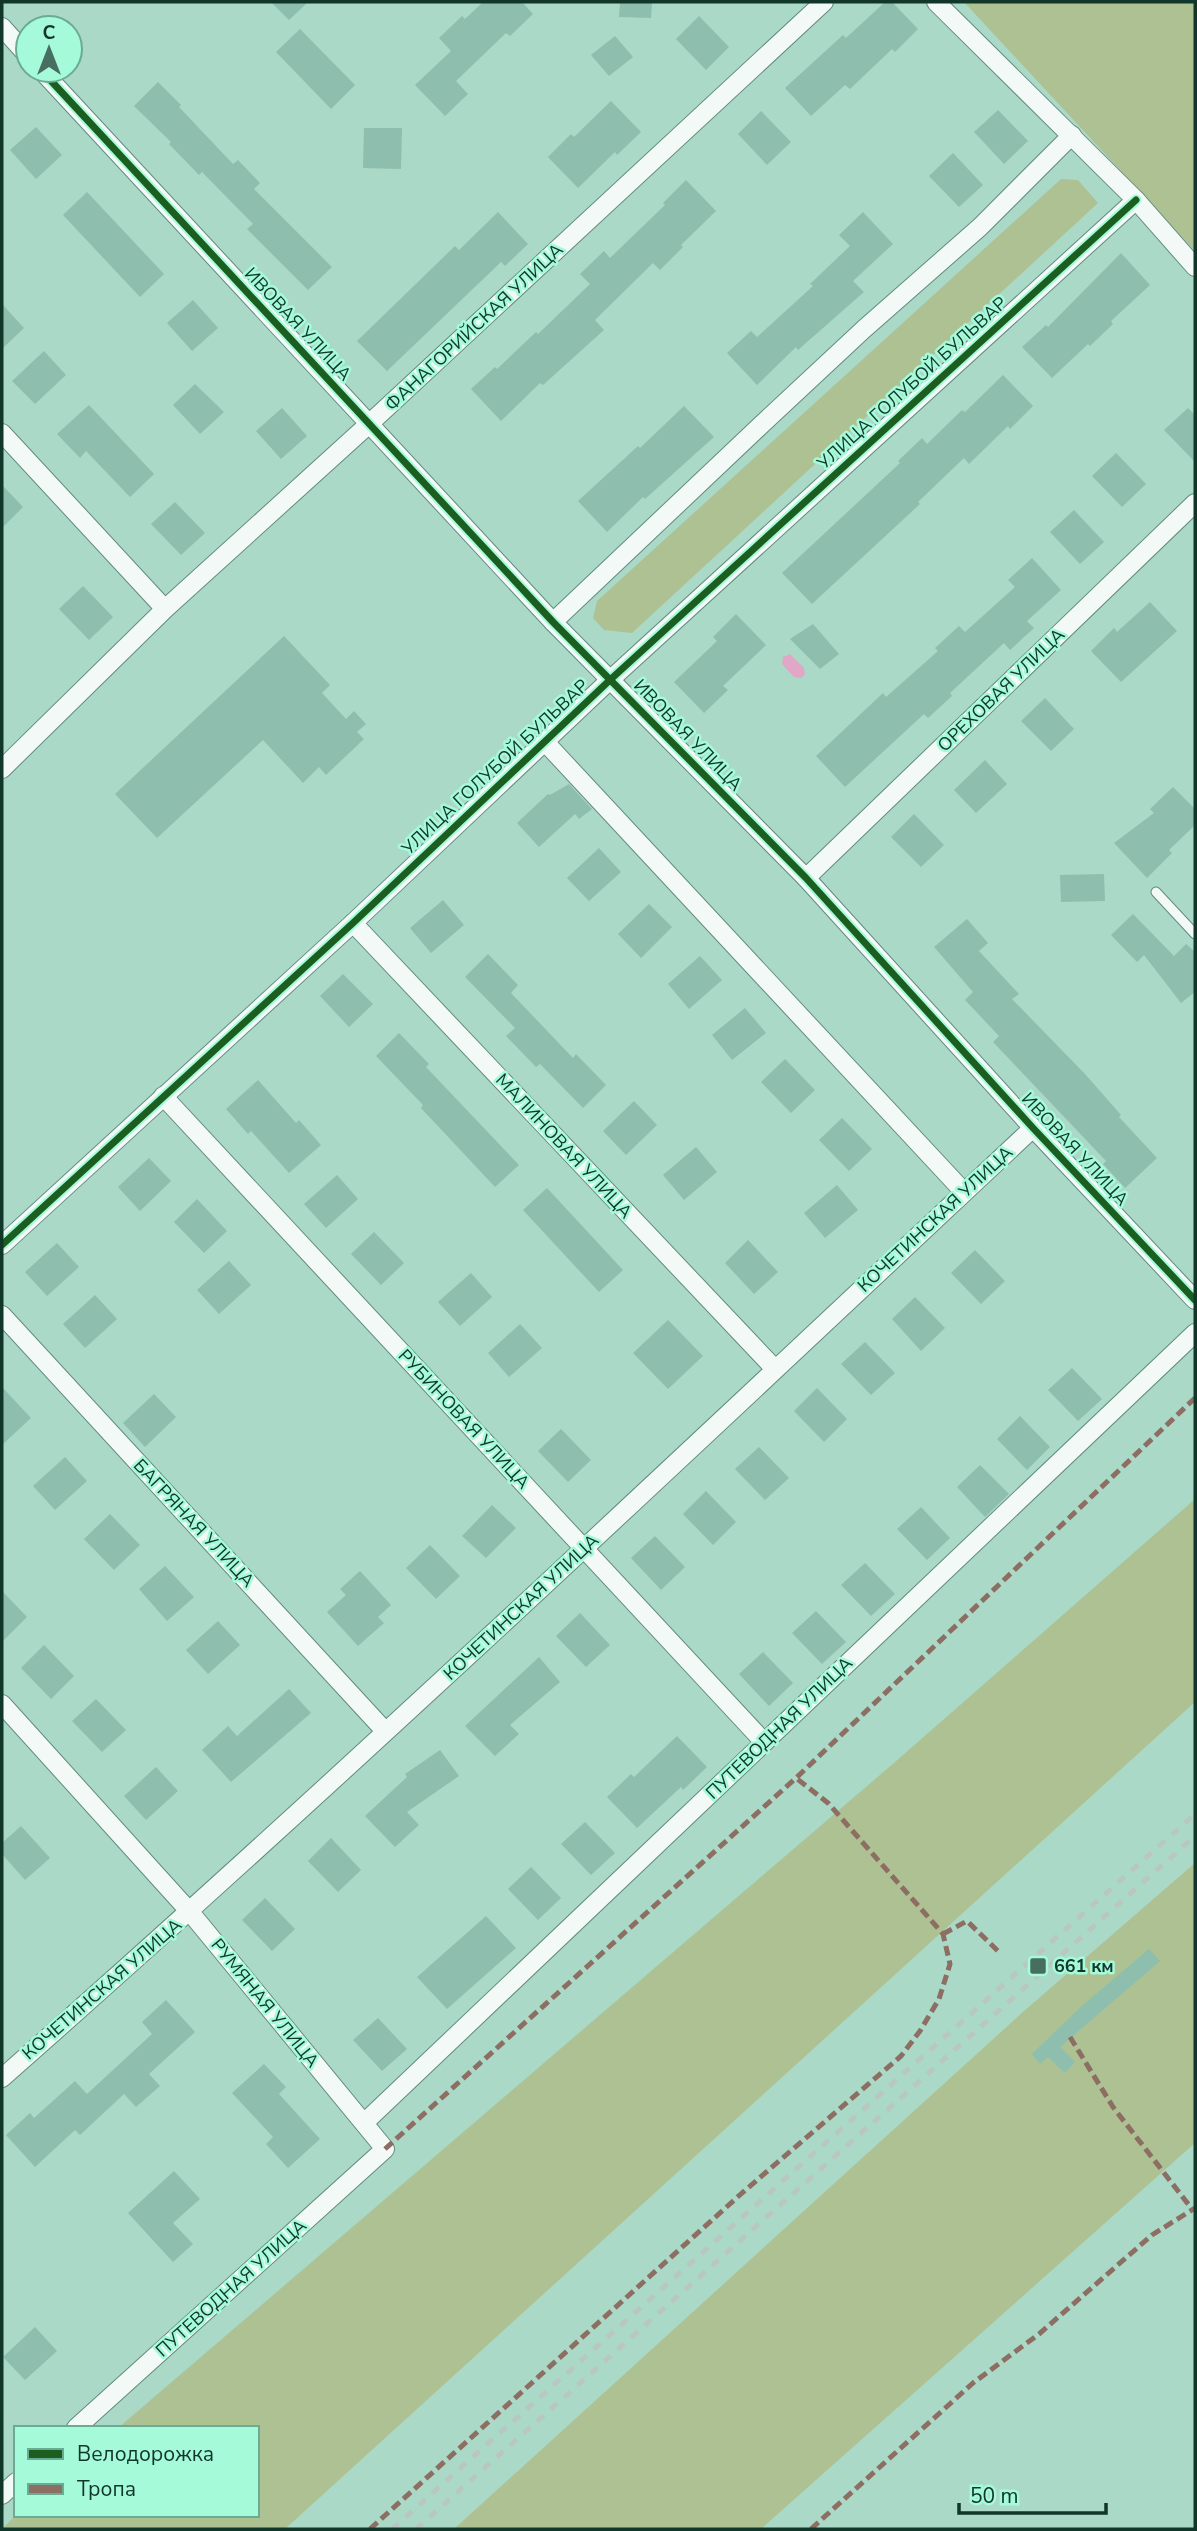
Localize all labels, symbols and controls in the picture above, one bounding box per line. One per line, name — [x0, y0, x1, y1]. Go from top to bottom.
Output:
north arrow — [14, 14, 84, 84]
text: С — [43, 20, 56, 46]
street label: ФАНАГОРИЙСКАЯ УЛИЦА — [380, 238, 568, 416]
street label: ИВОВАЯ УЛИЦА — [239, 262, 357, 386]
street label: УЛИЦА ГОЛУБОЙ БУЛЬВАР — [811, 291, 1012, 475]
street label: ОРЕХОВАЯ УЛИЦА — [932, 623, 1070, 757]
street label: УЛИЦА ГОЛУБОЙ БУЛЬВАР — [396, 674, 594, 861]
street label: ИВОВАЯ УЛИЦА — [628, 674, 748, 796]
street label: МАЛИНОВАЯ УЛИЦА — [490, 1068, 638, 1224]
street label: ИВОВАЯ УЛИЦА — [1016, 1087, 1134, 1211]
street label: КОЧЕТИНСКАЯ УЛИЦА — [852, 1141, 1018, 1297]
street label: РУБИНОВАЯ УЛИЦА — [393, 1344, 535, 1494]
street label: БАГРЯНАЯ УЛИЦА — [128, 1454, 260, 1592]
street label: КОЧЕТИНСКАЯ УЛИЦА — [438, 1529, 604, 1685]
street label: ПУТЕВОДНАЯ УЛИЦА — [700, 1652, 858, 1804]
street label: КОЧЕТИНСКАЯ УЛИЦА — [17, 1913, 187, 2065]
street label: РУМЯНАЯ УЛИЦА — [205, 1933, 325, 2073]
place label: 661 км — [1054, 1954, 1114, 1978]
marker: 661 км — [1028, 1956, 1048, 1976]
street label: ПУТЕВОДНАЯ УЛИЦА — [150, 2214, 312, 2362]
legend — [14, 2426, 259, 2517]
text: Велодорожка — [77, 2440, 214, 2468]
scale bar — [959, 2472, 1106, 2516]
text: Тропа — [77, 2475, 136, 2503]
text: 50 m — [970, 2482, 1019, 2510]

